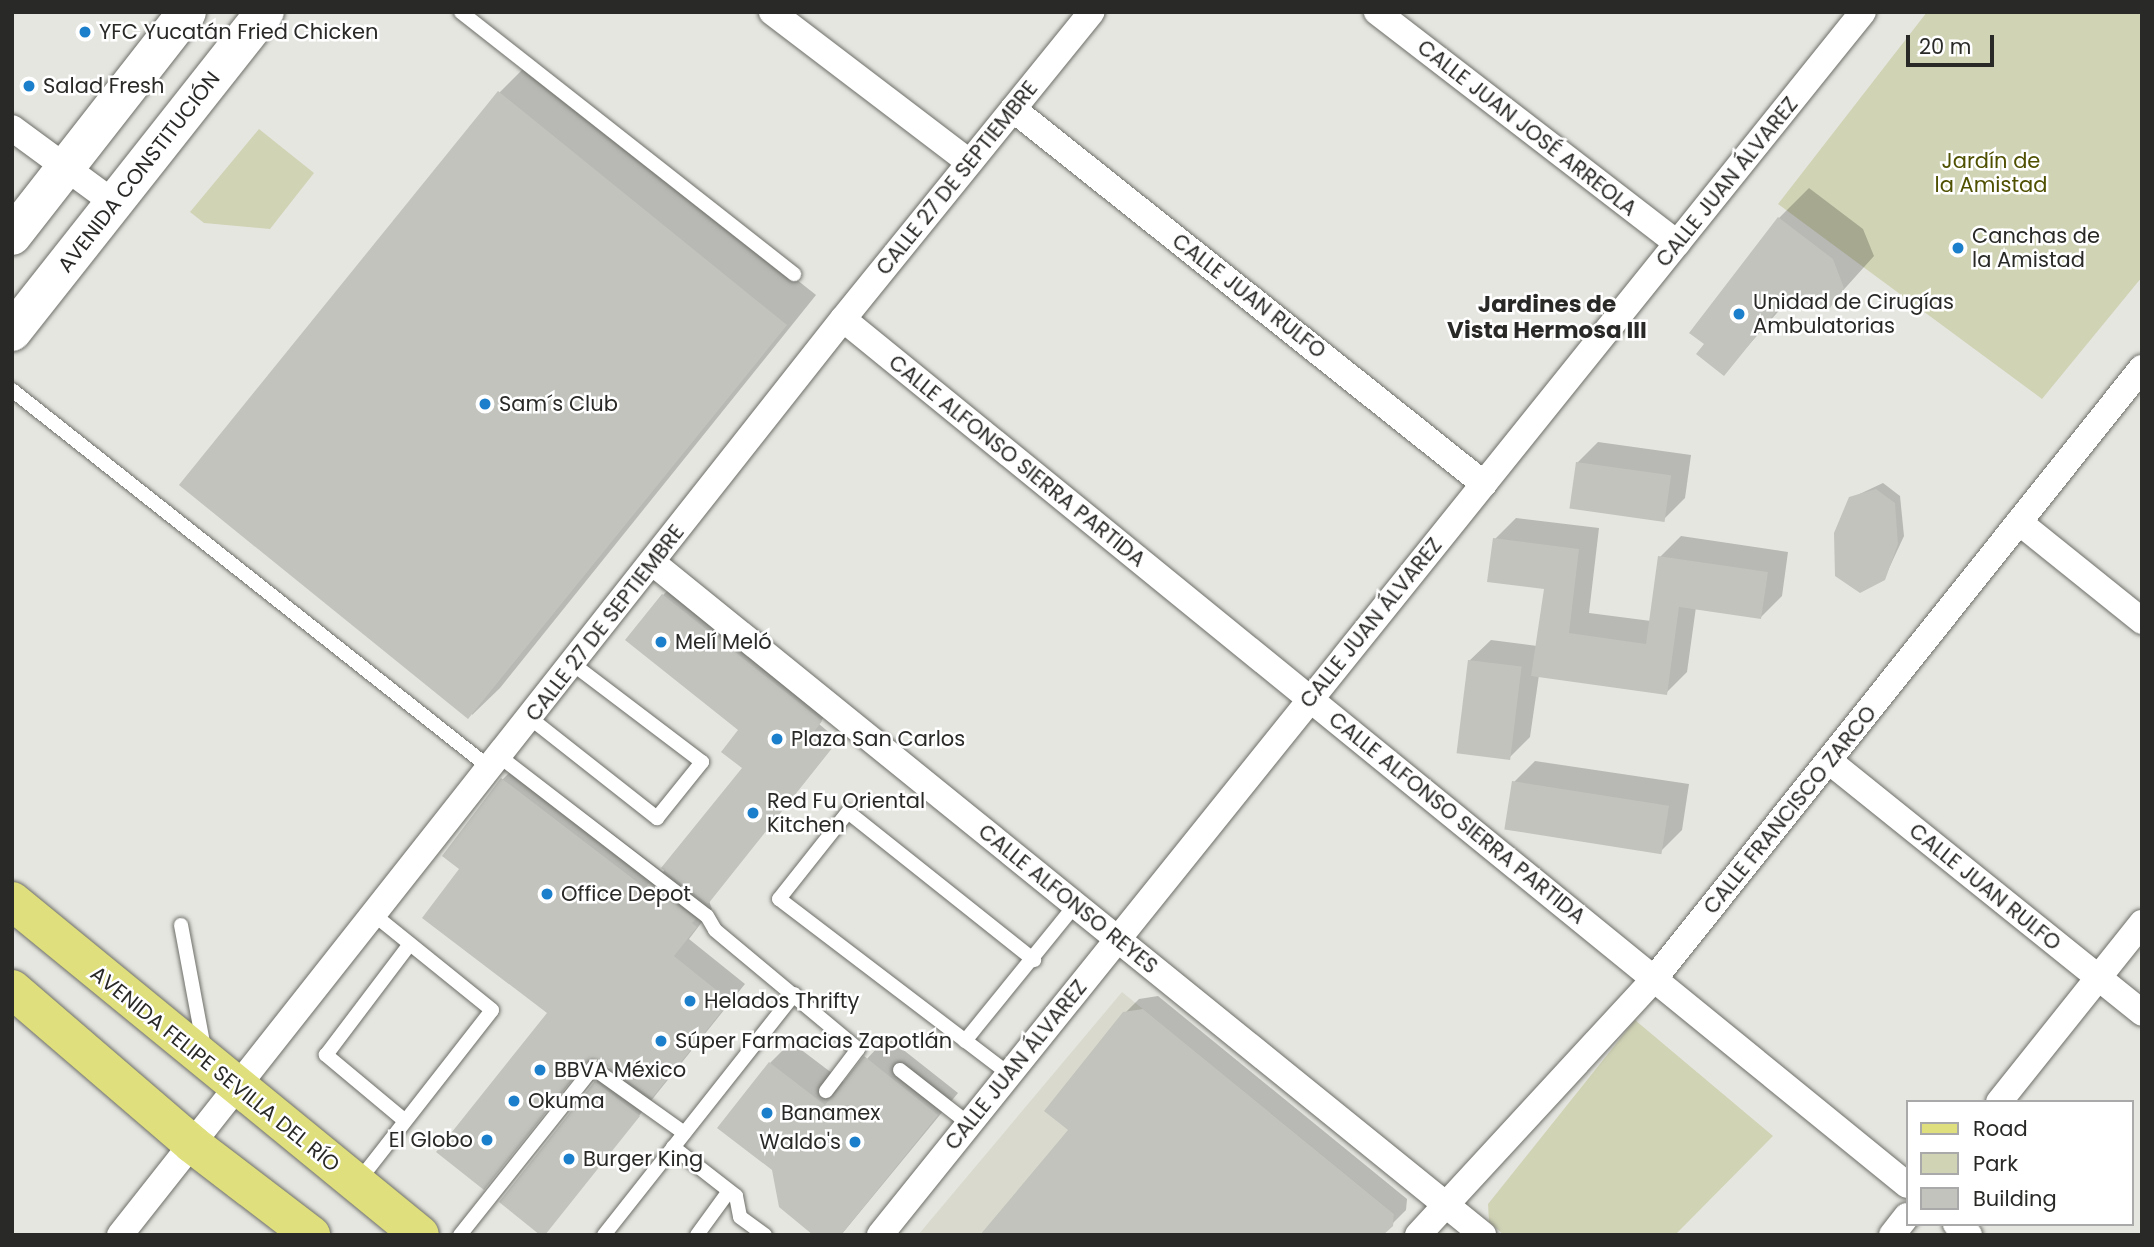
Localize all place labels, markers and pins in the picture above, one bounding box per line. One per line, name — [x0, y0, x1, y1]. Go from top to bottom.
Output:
place label: YFC Yucatán Fried Chicken — [99, 19, 378, 45]
marker: YFC Yucatán Fried Chicken — [77, 24, 93, 40]
place label: Salad Fresh — [43, 73, 165, 99]
marker: Salad Fresh — [21, 78, 37, 94]
place label: Canchas de la Amistad — [1972, 223, 2100, 273]
marker: Canchas de la Amistad — [1950, 240, 1966, 256]
place label: Unidad de Cirugías Ambulatorias — [1753, 289, 1954, 339]
marker: Unidad de Cirugías Ambulatorias — [1731, 306, 1747, 322]
place label: Sam´s Club — [499, 391, 618, 417]
marker: Sam´s Club — [477, 396, 493, 412]
place label: Melí Meló — [675, 629, 772, 655]
marker: Melí Meló — [653, 634, 669, 650]
place label: Plaza San Carlos — [791, 726, 965, 752]
marker: Plaza San Carlos — [769, 731, 785, 747]
place label: Red Fu Oriental Kitchen — [767, 788, 925, 838]
marker: Red Fu Oriental Kitchen — [745, 805, 761, 821]
place label: Office Depot — [561, 881, 691, 907]
marker: Office Depot — [539, 886, 555, 902]
place label: Helados Thrifty — [704, 988, 859, 1014]
marker: Helados Thrifty — [682, 993, 698, 1009]
place label: Súper Farmacias Zapotlán — [675, 1028, 952, 1054]
marker: Súper Farmacias Zapotlán — [653, 1033, 669, 1049]
place label: BBVA México — [554, 1057, 686, 1083]
marker: BBVA México — [532, 1062, 548, 1078]
place label: Okuma — [528, 1088, 605, 1114]
marker: Okuma — [506, 1093, 522, 1109]
place label: Banamex — [781, 1100, 880, 1126]
marker: Banamex — [759, 1105, 775, 1121]
place label: El Globo — [389, 1127, 473, 1153]
place label: Waldo's — [759, 1129, 841, 1155]
marker: El Globo — [479, 1132, 495, 1148]
marker: Waldo's — [847, 1134, 863, 1150]
place label: Burger King — [583, 1146, 703, 1172]
marker: Burger King — [561, 1151, 577, 1167]

